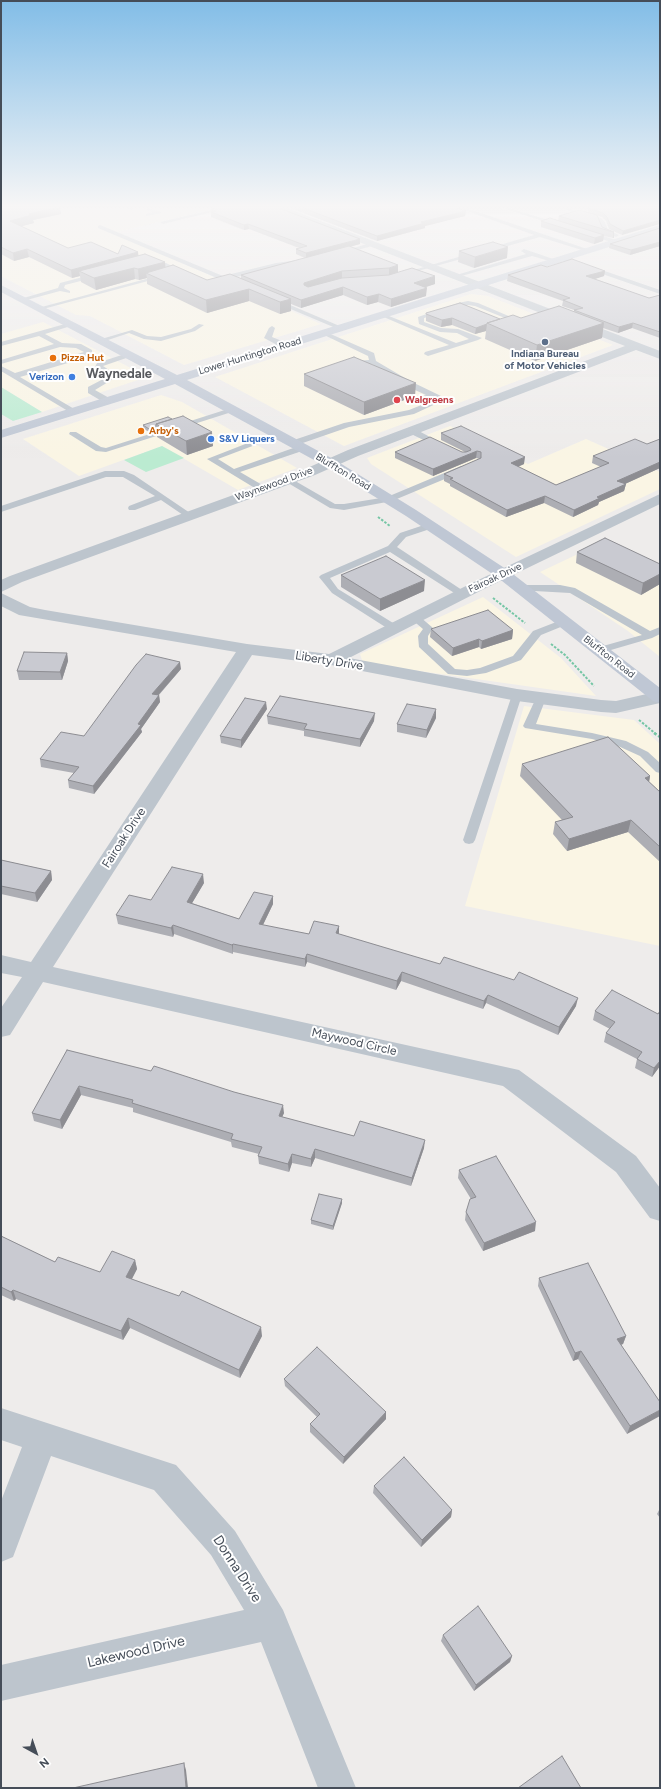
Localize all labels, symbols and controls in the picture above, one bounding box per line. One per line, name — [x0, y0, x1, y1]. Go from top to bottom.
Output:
street label: Lower Huntington Road — [197, 335, 303, 377]
marker: Indiana Bureau of Motor Vehicles — [540, 337, 550, 347]
place label: Indiana Bureau of Motor Vehicles — [504, 348, 586, 372]
place label: Pizza Hut — [61, 352, 104, 364]
marker: Pizza Hut — [48, 353, 58, 363]
district label: Waynedale — [86, 366, 152, 382]
place label: Verizon — [29, 371, 64, 383]
marker: Verizon — [67, 372, 77, 382]
place label: Walgreens — [405, 394, 453, 406]
marker: Walgreens — [392, 395, 402, 405]
place label: Arby's — [149, 425, 179, 437]
marker: Arby's — [136, 426, 146, 436]
place label: S&V Liquers — [219, 433, 275, 445]
marker: S&V Liquers — [206, 434, 216, 444]
street label: Bluffton Road — [313, 451, 373, 493]
street label: Waynewood Drive — [234, 464, 314, 504]
street label: Fairoak Drive — [466, 560, 524, 596]
street label: Bluffton Road — [581, 633, 637, 681]
street label: Liberty Drive — [294, 649, 364, 673]
street label: Fairoak Drive — [99, 805, 149, 871]
street label: Maywood Circle — [310, 1025, 398, 1059]
street label: Donna Drive — [209, 1532, 265, 1606]
street label: Lakewood Drive — [86, 1633, 186, 1671]
north arrow — [16, 1733, 56, 1773]
text: N — [37, 1755, 51, 1770]

